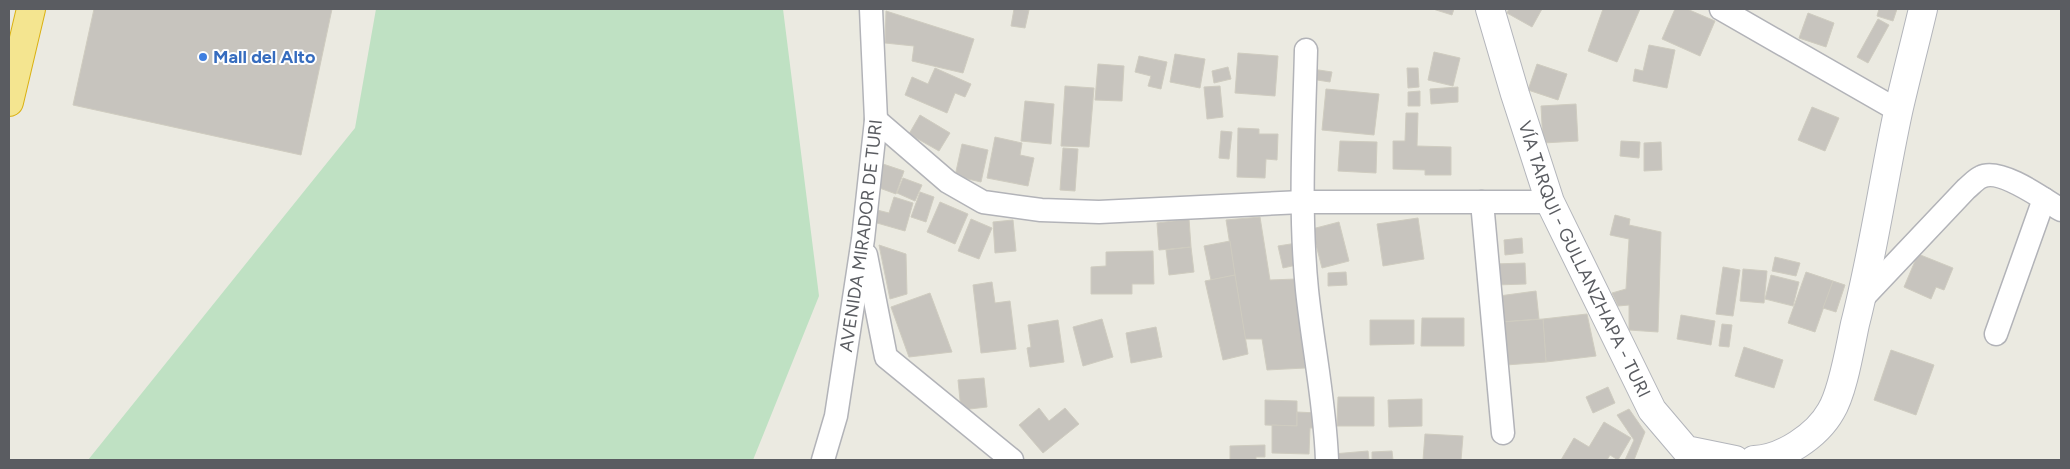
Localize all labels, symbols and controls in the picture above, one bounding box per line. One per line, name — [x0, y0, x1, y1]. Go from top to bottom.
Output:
place label: Mall del Alto — [213, 46, 315, 68]
marker: Mall del Alto — [197, 51, 209, 63]
street label: AVENIDA MIRADOR DE TURI — [835, 118, 887, 354]
street label: VÍA TARQUI - GULLANZHAPA - TURI — [1513, 118, 1655, 401]

